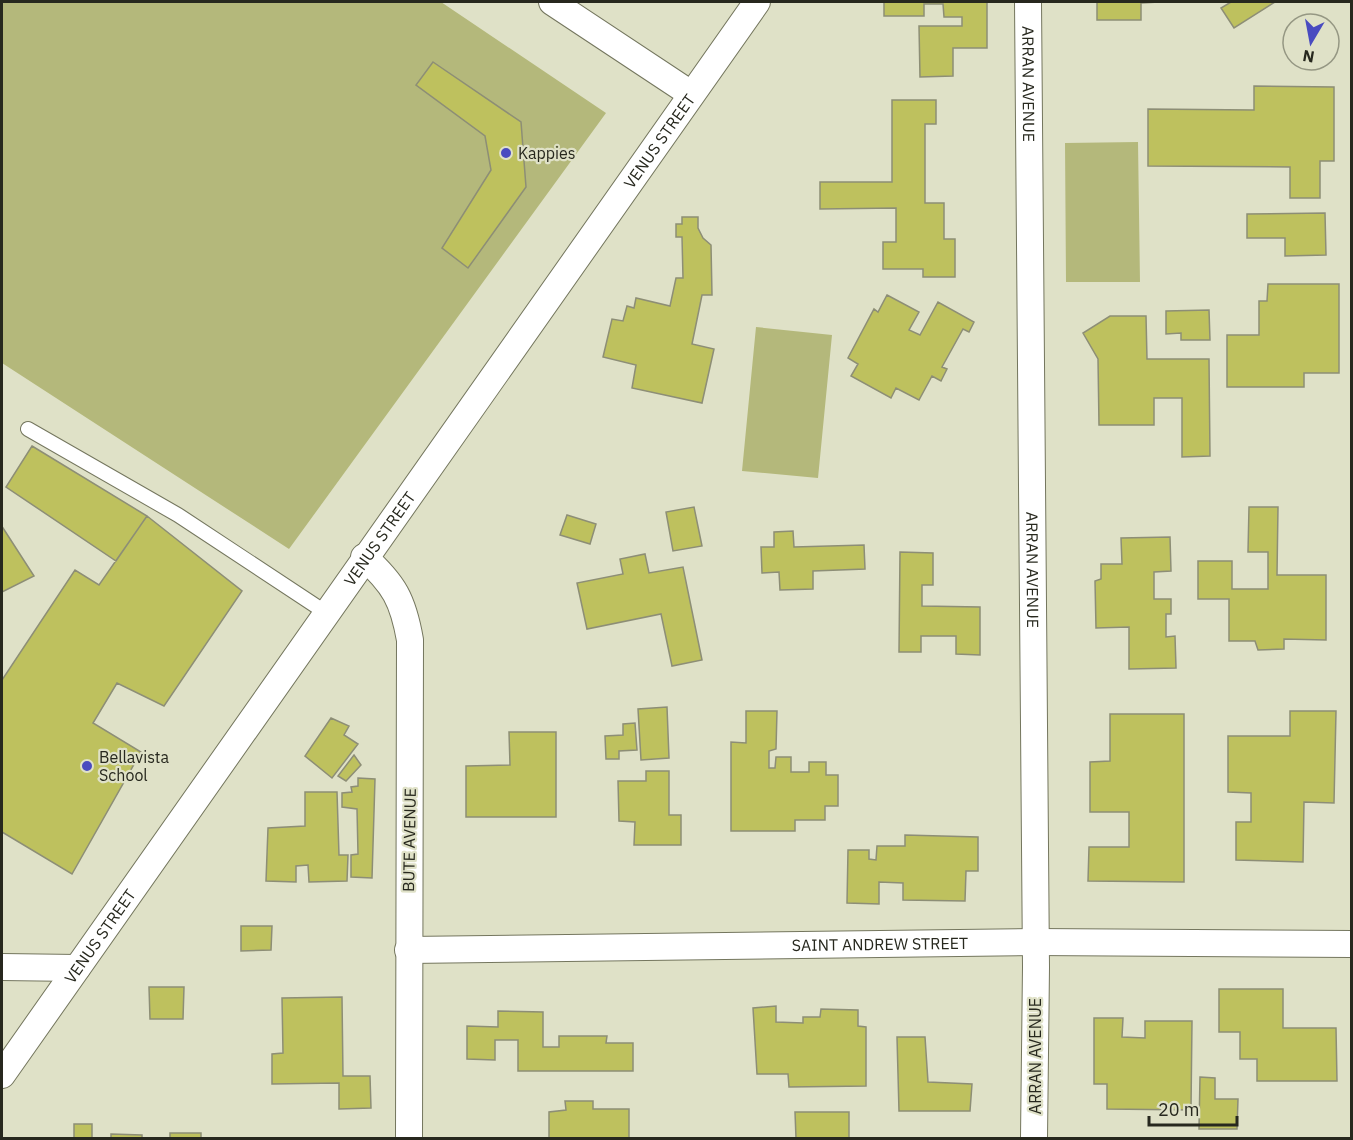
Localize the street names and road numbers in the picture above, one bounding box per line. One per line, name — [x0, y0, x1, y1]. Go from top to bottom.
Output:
street label: ARRAN AVENUE — [1018, 26, 1039, 142]
street label: VENUS STREET — [619, 90, 699, 192]
street label: VENUS STREET — [339, 488, 420, 589]
street label: ARRAN AVENUE — [1022, 512, 1043, 628]
street label: BUTE AVENUE — [398, 788, 420, 892]
street label: VENUS STREET — [60, 885, 140, 987]
street label: SAINT ANDREW STREET — [792, 933, 968, 955]
street label: ARRAN AVENUE — [1025, 998, 1045, 1114]

